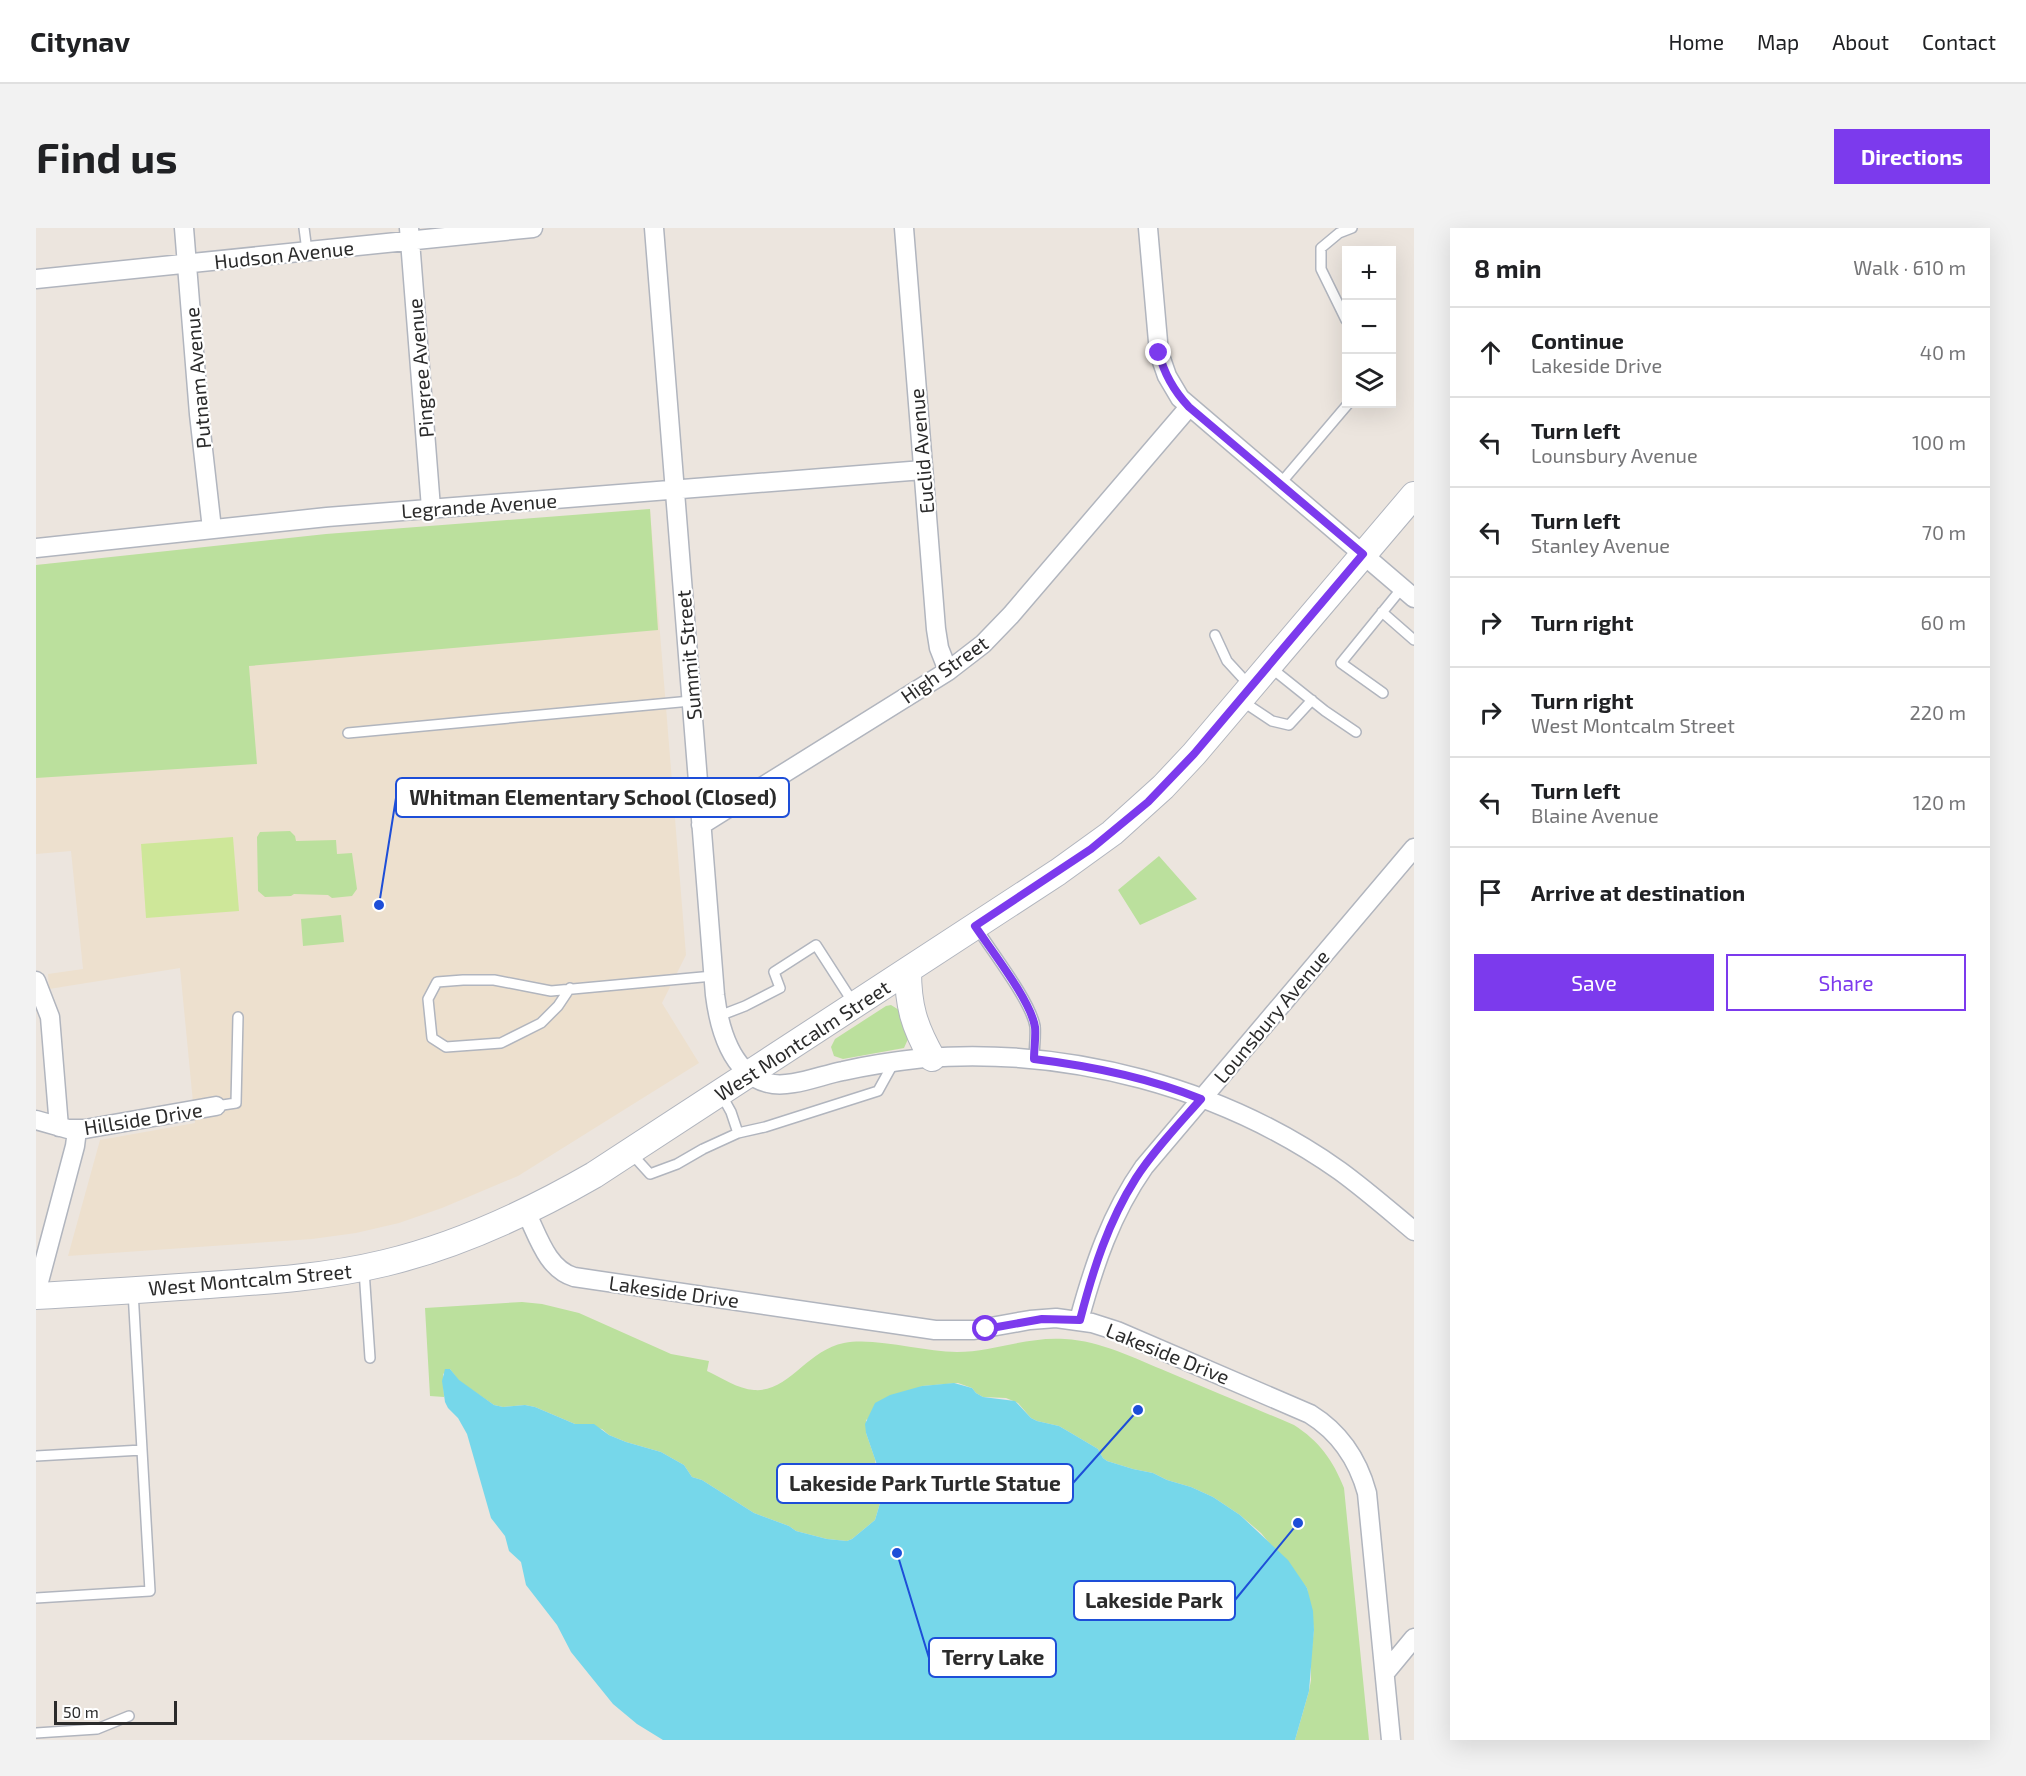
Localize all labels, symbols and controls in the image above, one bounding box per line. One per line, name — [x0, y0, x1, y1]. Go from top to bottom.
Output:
text: Citynav — [30, 24, 130, 58]
text: Home — [1668, 29, 1724, 54]
text: Map — [1757, 29, 1799, 54]
text: About — [1832, 29, 1889, 54]
text: Contact — [1922, 29, 1996, 54]
button: Directions — [1834, 129, 1990, 184]
text: Find us — [36, 131, 178, 181]
street label: Hudson Avenue — [213, 235, 355, 273]
map controls — [1342, 246, 1396, 408]
button: + — [1342, 246, 1396, 300]
text: 8 min — [1474, 252, 1542, 283]
text: Walk · 610 m — [1853, 255, 1966, 279]
street label: Pingree Avenue — [402, 297, 438, 439]
button: − — [1342, 300, 1396, 354]
street label: Putnam Avenue — [179, 306, 215, 450]
text: Continue — [1531, 327, 1624, 353]
icon: ahead — [1474, 336, 1507, 369]
route end — [1145, 339, 1171, 365]
text: 40 m — [1920, 340, 1966, 364]
text: Lakeside Drive — [1531, 353, 1662, 377]
button: layers — [1342, 354, 1396, 408]
street label: Euclid Avenue — [904, 387, 938, 515]
text: Turn left — [1531, 417, 1620, 443]
icon: left — [1474, 426, 1507, 459]
text: 100 m — [1912, 430, 1966, 454]
text: Lounsbury Avenue — [1531, 443, 1698, 467]
street label: Legrande Avenue — [400, 488, 558, 522]
text: Turn left — [1531, 507, 1620, 533]
icon: left — [1474, 516, 1507, 549]
text: 70 m — [1922, 520, 1966, 544]
text: Stanley Avenue — [1531, 533, 1670, 557]
street label: Summit Street — [670, 589, 706, 721]
icon: right — [1474, 606, 1507, 639]
text: Turn right — [1531, 609, 1633, 635]
text: 60 m — [1921, 610, 1966, 634]
street label: High Street — [896, 630, 993, 708]
text: Turn right — [1531, 687, 1633, 713]
icon: right — [1474, 696, 1507, 729]
text: 220 m — [1909, 700, 1966, 724]
text: West Montcalm Street — [1531, 713, 1735, 737]
text: Turn left — [1531, 777, 1620, 803]
callout: Whitman Elementary School (Closed) — [396, 778, 789, 817]
text: Whitman Elementary School (Closed) — [409, 784, 777, 810]
icon: left — [1474, 786, 1507, 819]
text: 120 m — [1913, 790, 1966, 814]
text: Blaine Avenue — [1531, 803, 1659, 827]
icon: arrive — [1474, 876, 1507, 909]
text: Arrive at destination — [1531, 879, 1745, 905]
street label: Lounsbury Avenue — [1208, 944, 1334, 1088]
button: Save — [1474, 954, 1714, 1011]
button: Share — [1726, 954, 1966, 1011]
street label: West Montcalm Street — [710, 974, 894, 1106]
street label: Hillside Drive — [82, 1097, 204, 1139]
street label: West Montcalm Street — [147, 1258, 353, 1300]
street label: Lakeside Drive — [607, 1270, 741, 1312]
route start — [972, 1315, 998, 1341]
street label: Lakeside Drive — [1103, 1317, 1233, 1389]
callout: Lakeside Park Turtle Statue — [777, 1464, 1073, 1503]
text: Lakeside Park Turtle Statue — [789, 1470, 1061, 1495]
callout: Lakeside Park — [1074, 1581, 1235, 1620]
text: Lakeside Park — [1085, 1587, 1223, 1612]
callout: Terry Lake — [929, 1638, 1056, 1677]
text: Terry Lake — [942, 1644, 1045, 1670]
scale bar — [54, 1698, 177, 1726]
text: 50 m — [63, 1702, 99, 1721]

